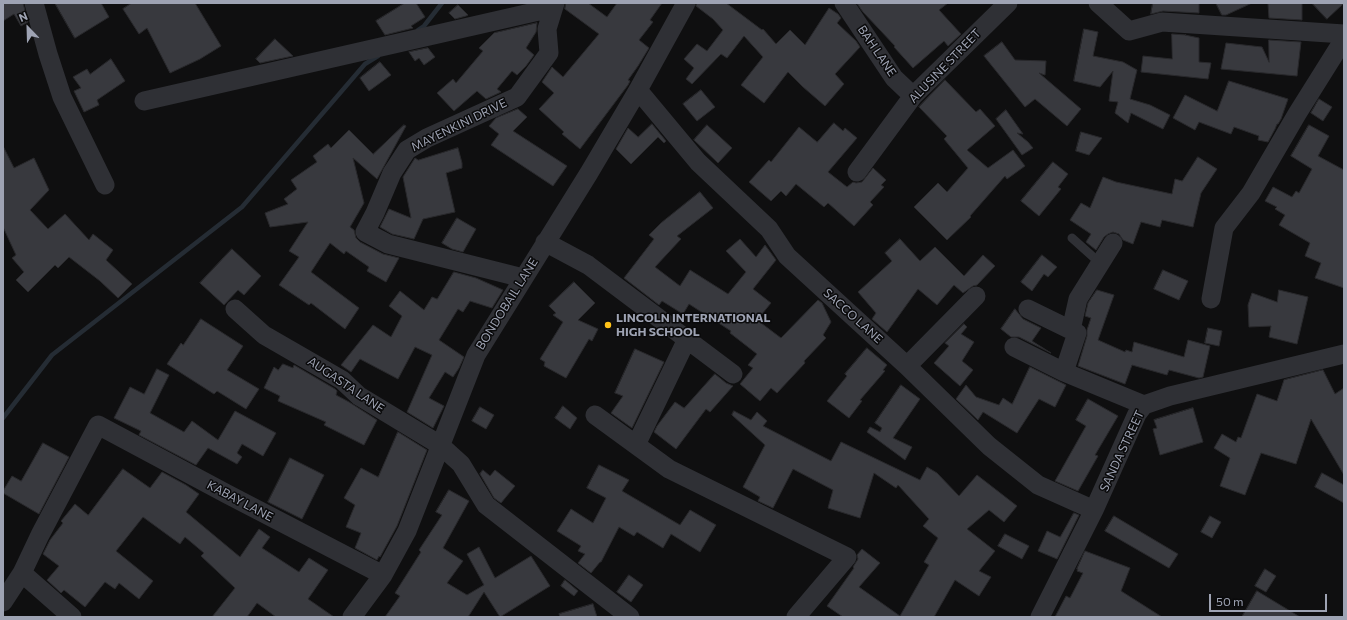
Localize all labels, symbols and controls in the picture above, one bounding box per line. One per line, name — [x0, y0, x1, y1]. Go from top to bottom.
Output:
north arrow — [8, 8, 48, 48]
text: N — [17, 9, 29, 24]
street label: BAH LANE — [855, 23, 899, 79]
street label: ALUSINE STREET — [906, 26, 984, 106]
street label: MAYENKINI DRIVE — [409, 96, 509, 154]
street label: BONDOBAIL LANE — [473, 256, 541, 352]
street label: SACCO LANE — [820, 286, 886, 346]
place label: LINCOLN INTERNATIONAL HIGH SCHOOL — [616, 311, 770, 339]
marker: LINCOLN INTERNATIONAL HIGH SCHOOL — [603, 320, 613, 330]
street label: AUGASTA LANE — [305, 354, 387, 416]
street label: SANDA STREET — [1097, 408, 1147, 494]
street label: KABAY LANE — [205, 478, 275, 524]
scale bar — [1211, 586, 1329, 612]
text: 50 m — [1216, 594, 1244, 608]

